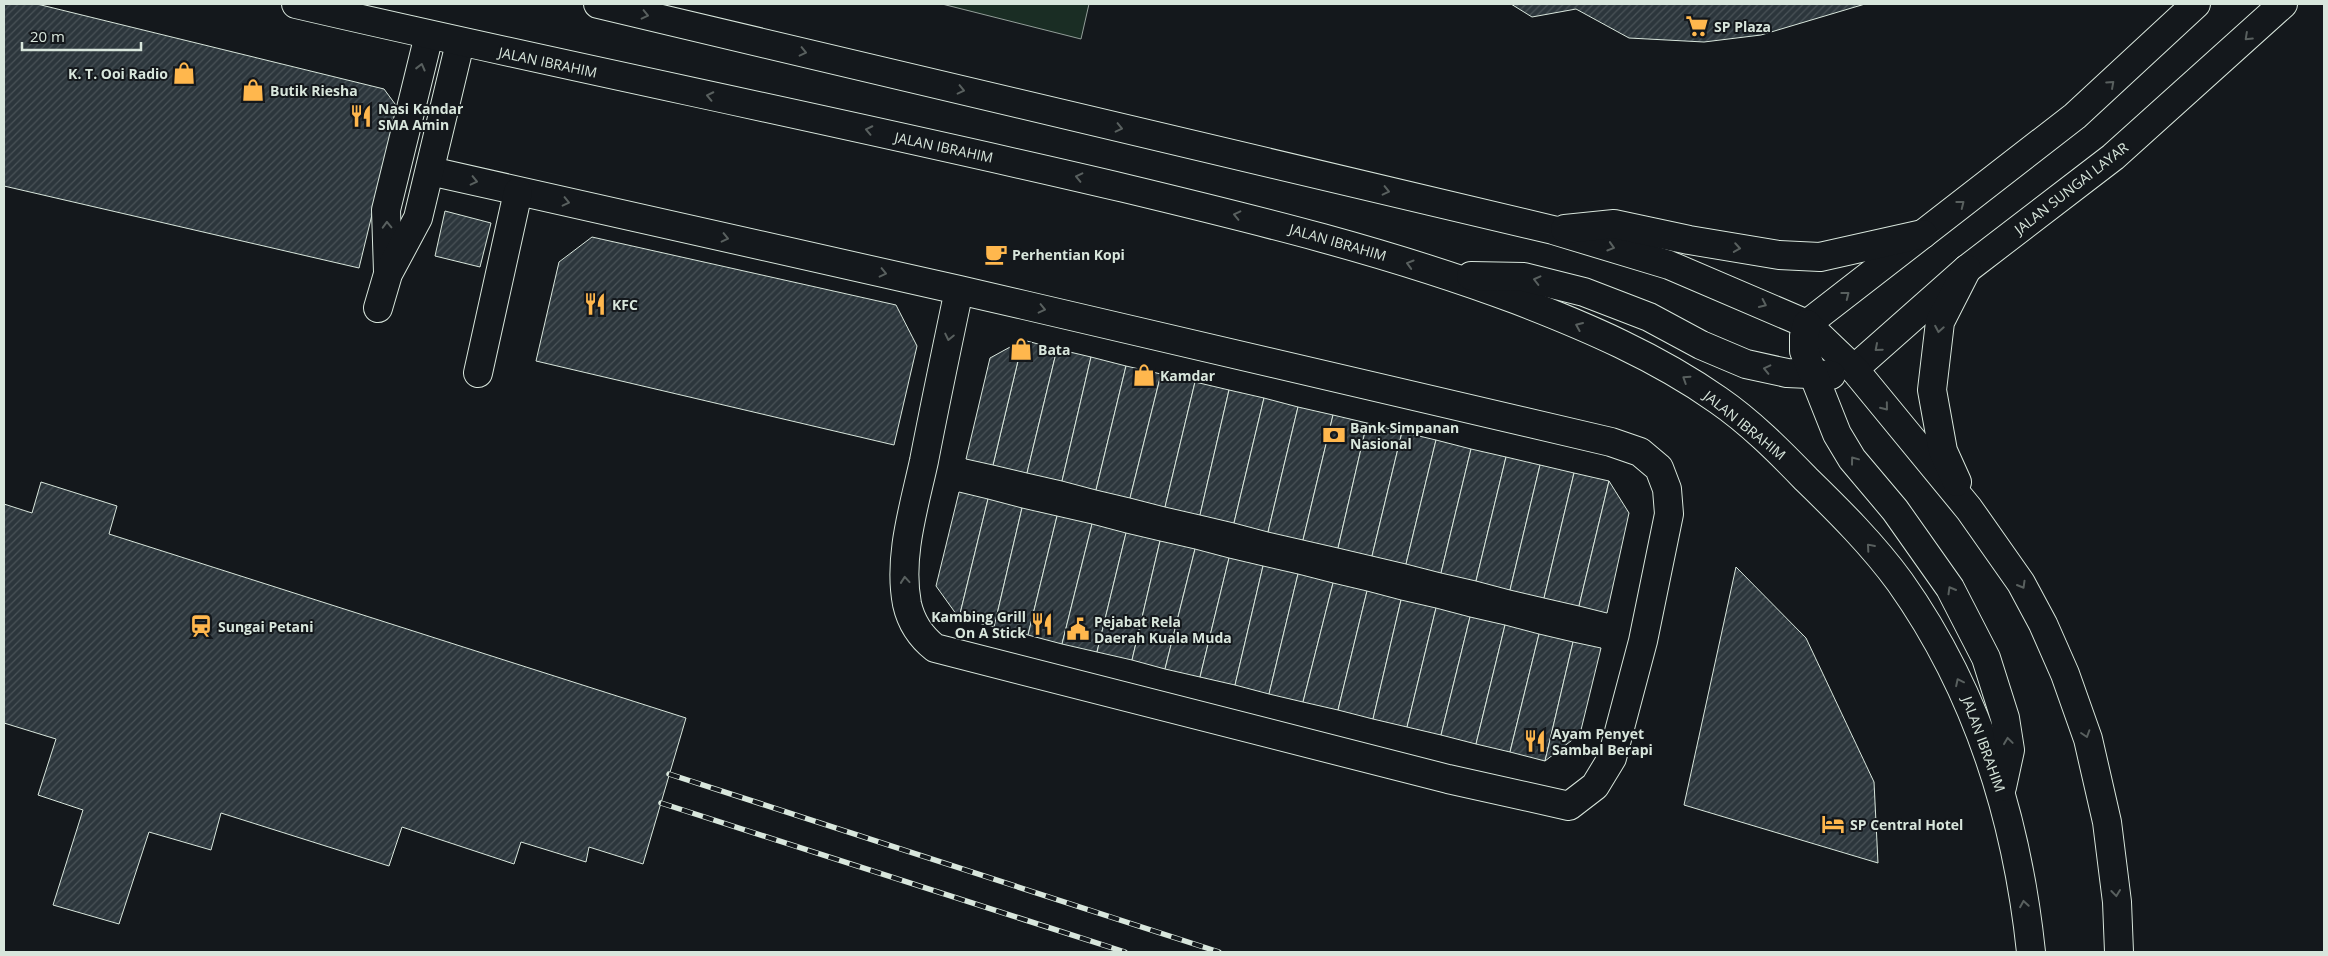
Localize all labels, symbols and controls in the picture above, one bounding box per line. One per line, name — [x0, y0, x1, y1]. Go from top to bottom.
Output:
one-way arrow — [641, 9, 650, 20]
supermarket icon: SP Plaza — [1684, 13, 1710, 39]
place label: SP Plaza — [1714, 17, 1771, 36]
scale bar — [22, 20, 141, 52]
text: 20 m — [30, 26, 65, 46]
one-way arrow — [2244, 31, 2253, 40]
street label: JALAN IBRAHIM — [495, 42, 599, 82]
one-way arrow — [799, 46, 808, 57]
shop icon: K. T. Ooi Radio — [171, 60, 197, 86]
one-way arrow — [415, 62, 426, 71]
place label: K. T. Ooi Radio — [68, 64, 168, 83]
shop icon: Butik Riesha — [240, 77, 266, 103]
place label: Butik Riesha — [270, 81, 358, 100]
one-way arrow — [2106, 81, 2115, 90]
one-way arrow — [957, 84, 966, 95]
one-way arrow — [705, 91, 714, 102]
place label: Nasi Kandar SMA Amin — [378, 99, 464, 134]
restaurant icon: Nasi Kandar SMA Amin — [348, 103, 374, 129]
one-way arrow — [1115, 122, 1123, 132]
one-way arrow — [864, 125, 873, 136]
street label: JALAN IBRAHIM — [891, 127, 995, 167]
street label: JALAN SUNGAI LAYAR — [2009, 137, 2132, 240]
one-way arrow — [1074, 172, 1083, 183]
one-way arrow — [470, 175, 479, 186]
one-way arrow — [1381, 185, 1390, 196]
one-way arrow — [561, 196, 570, 207]
one-way arrow — [1955, 202, 1964, 210]
one-way arrow — [1232, 210, 1241, 221]
street label: JALAN IBRAHIM — [1285, 219, 1389, 265]
one-way arrow — [382, 221, 392, 228]
one-way arrow — [720, 232, 729, 242]
cafe icon: Perhentian Kopi — [983, 241, 1009, 267]
one-way arrow — [1607, 242, 1615, 252]
one-way arrow — [1734, 242, 1742, 253]
place label: Perhentian Kopi — [1012, 245, 1125, 264]
one-way arrow — [1407, 259, 1415, 269]
one-way arrow — [879, 267, 888, 278]
one-way arrow — [1532, 275, 1541, 286]
restaurant icon: KFC — [582, 291, 608, 317]
one-way arrow — [1840, 292, 1849, 300]
place label: KFC — [612, 295, 638, 314]
one-way arrow — [1758, 298, 1767, 308]
one-way arrow — [1037, 303, 1046, 314]
one-way arrow — [1575, 321, 1584, 332]
one-way arrow — [1935, 324, 1945, 333]
one-way arrow — [944, 333, 955, 342]
shop icon: Bata — [1008, 336, 1034, 362]
place label: Bata — [1038, 340, 1070, 359]
one-way arrow — [1875, 342, 1884, 351]
shop icon: Kamdar — [1131, 362, 1157, 388]
one-way arrow — [1762, 364, 1771, 375]
place label: Kamdar — [1160, 366, 1216, 385]
one-way arrow — [1682, 376, 1691, 386]
street label: JALAN IBRAHIM — [1699, 385, 1790, 464]
one-way arrow — [1880, 401, 1889, 410]
place label: Bank Simpanan Nasional — [1350, 418, 1459, 453]
bank icon: Bank Simpanan Nasional — [1321, 422, 1347, 448]
one-way arrow — [1851, 456, 1860, 466]
one-way arrow — [1867, 543, 1876, 552]
one-way arrow — [900, 576, 911, 584]
one-way arrow — [2015, 580, 2025, 589]
one-way arrow — [1947, 587, 1957, 596]
place label: Kambing Grill On A Stick — [931, 607, 1026, 642]
restaurant icon: Kambing Grill On A Stick — [1029, 611, 1055, 637]
place label: Pejabat Rela Daerah Kuala Muda — [1094, 612, 1232, 647]
station icon: Sungai Petani — [188, 613, 214, 639]
public building icon: Pejabat Rela Daerah Kuala Muda — [1065, 616, 1091, 642]
place label: Sungai Petani — [218, 617, 313, 636]
one-way arrow — [1955, 678, 1966, 687]
street label: JALAN IBRAHIM — [1957, 692, 2010, 794]
place label: Ayam Penyet Sambal Berapi — [1552, 724, 1653, 759]
restaurant icon: Ayam Penyet Sambal Berapi — [1522, 728, 1548, 754]
one-way arrow — [2081, 729, 2091, 738]
one-way arrow — [2003, 737, 2014, 745]
hotel icon: SP Central Hotel — [1820, 811, 1846, 837]
place label: SP Central Hotel — [1850, 815, 1963, 834]
one-way arrow — [2110, 890, 2121, 898]
one-way arrow — [2020, 900, 2030, 908]

